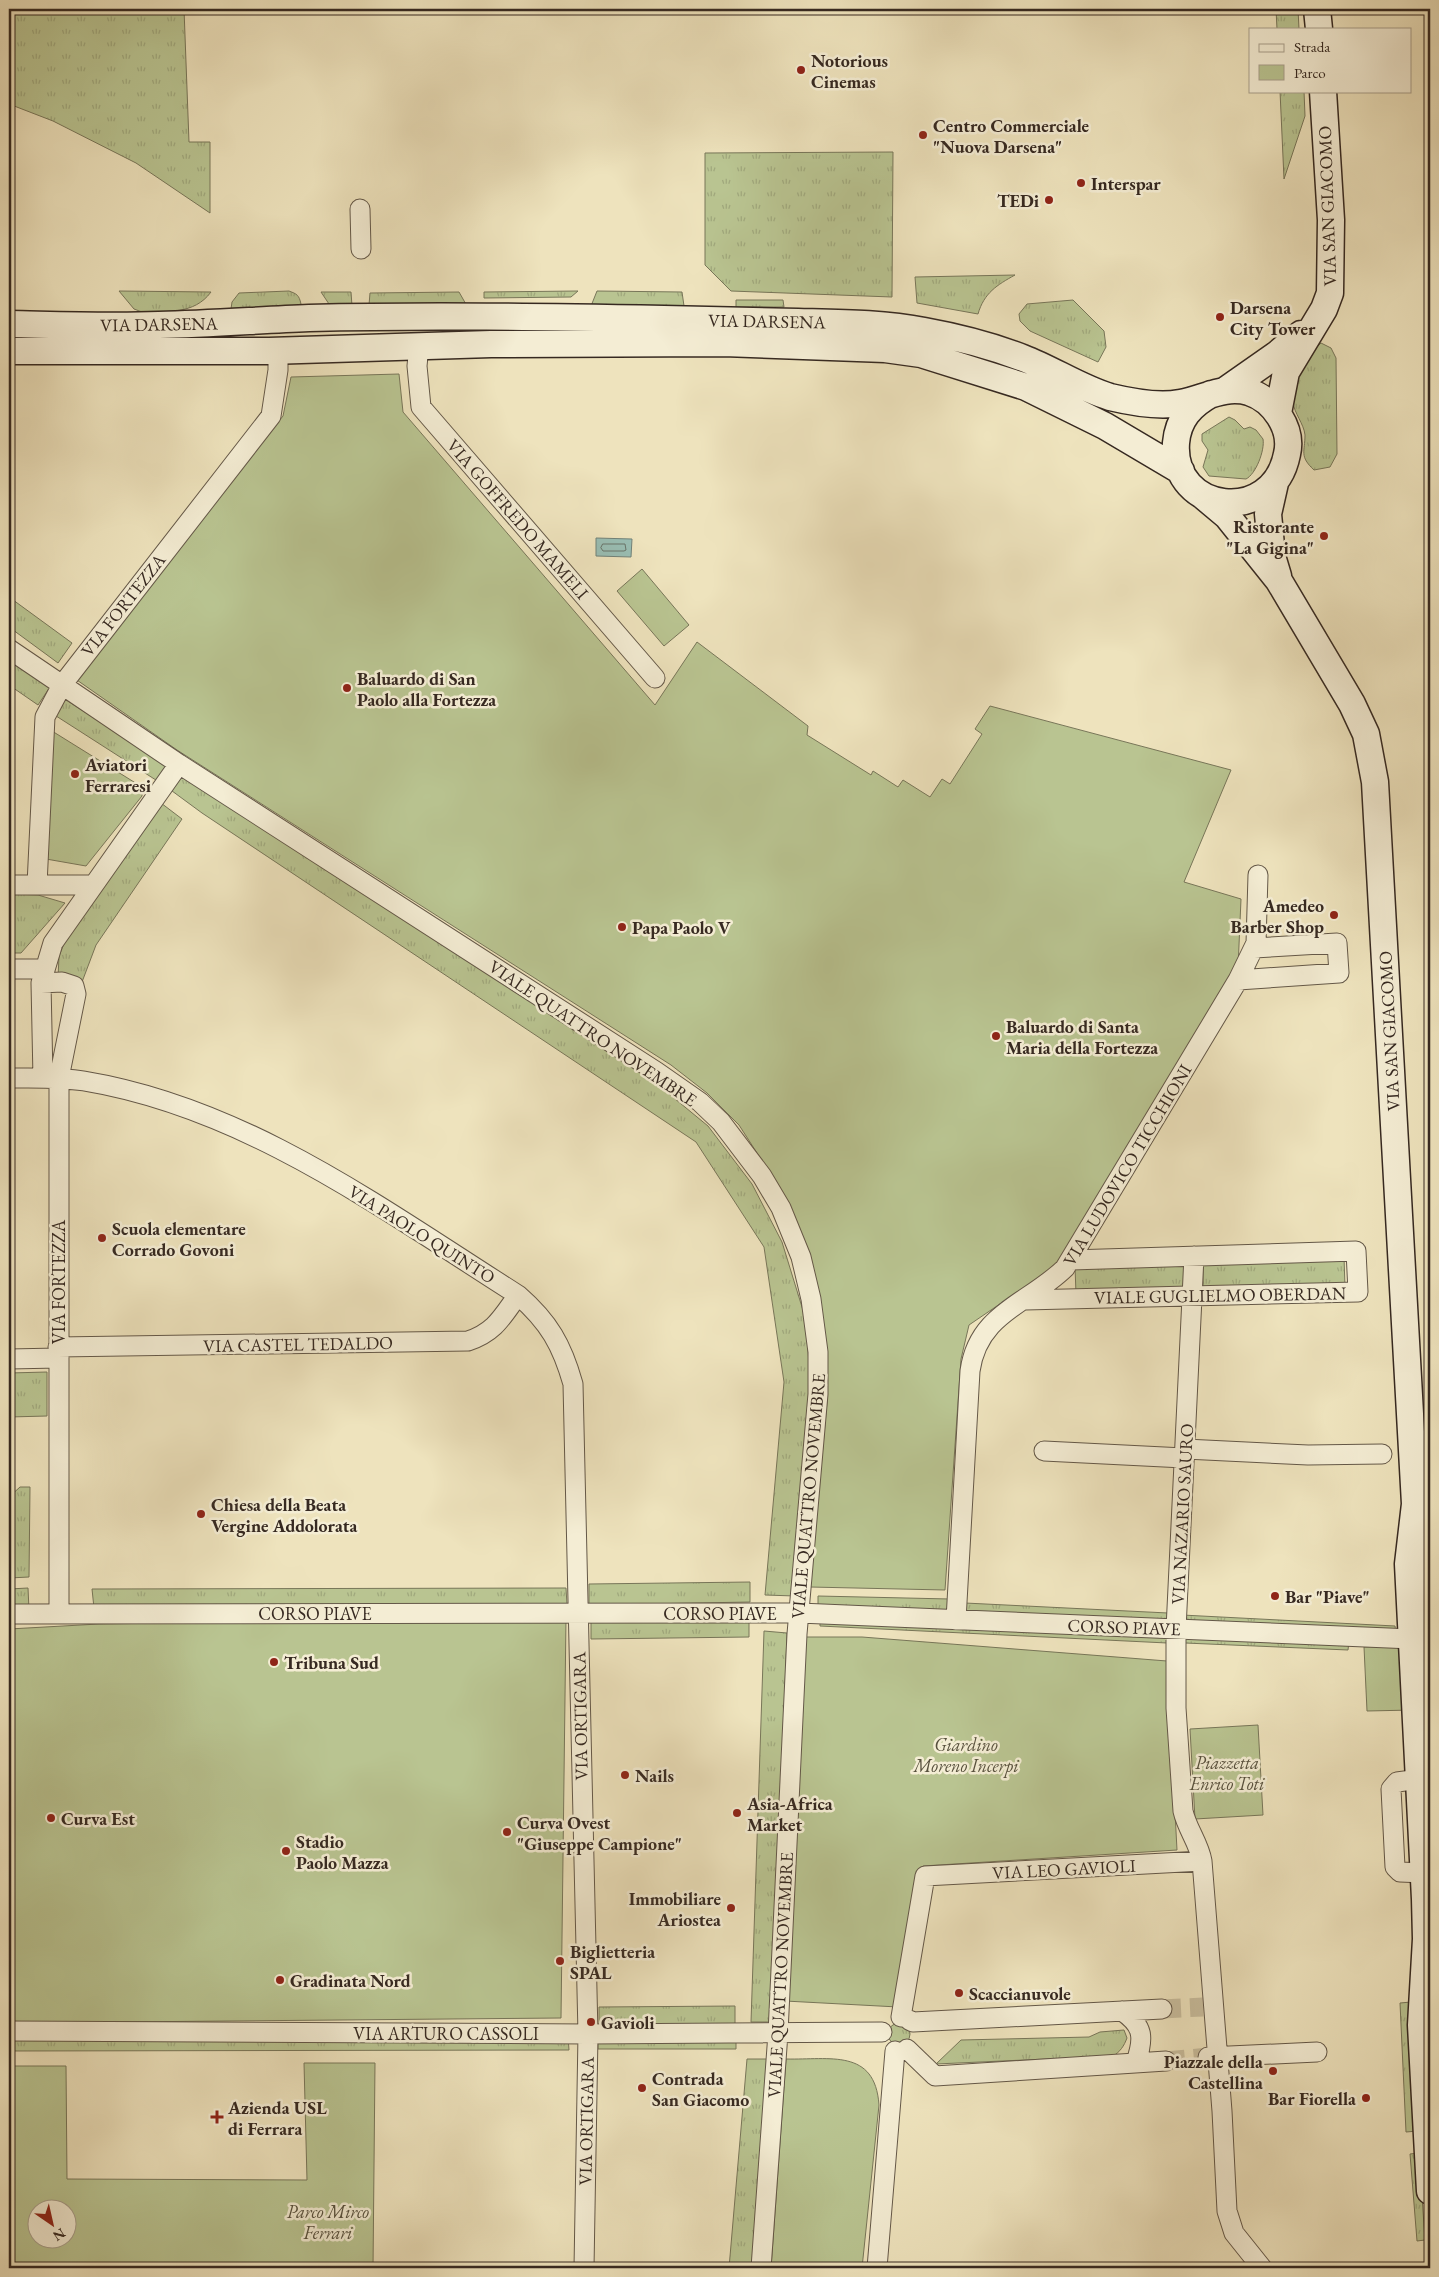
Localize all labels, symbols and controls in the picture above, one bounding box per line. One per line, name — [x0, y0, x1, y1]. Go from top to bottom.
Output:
legend — [1249, 28, 1412, 92]
text: Strada — [1294, 37, 1330, 56]
place label: Notorious Cinemas — [811, 49, 888, 93]
text: Parco — [1294, 63, 1326, 82]
marker: Notorious Cinemas — [795, 64, 807, 76]
place label: Centro Commerciale "Nuova Darsena" — [933, 114, 1089, 158]
street label: VIA SAN GIACOMO — [1313, 125, 1341, 287]
marker: Centro Commerciale "Nuova Darsena" — [917, 129, 929, 141]
place label: Interspar — [1091, 172, 1161, 195]
marker: Interspar — [1075, 177, 1087, 189]
place label: TEDi — [997, 189, 1040, 212]
marker: TEDi — [1043, 194, 1055, 206]
place label: Darsena City Tower — [1230, 296, 1316, 340]
street label: VIA DARSENA — [708, 308, 827, 334]
street label: VIA DARSENA — [100, 311, 219, 337]
marker: Darsena City Tower — [1214, 311, 1226, 323]
street label: VIA GOFFREDO MAMELI — [442, 434, 594, 604]
place label: Ristorante "La Gigina" — [1226, 515, 1314, 559]
marker: Ristorante "La Gigina" — [1318, 530, 1330, 542]
street label: VIA FORTEZZA — [76, 548, 171, 661]
place label: Baluardo di San Paolo alla Fortezza — [357, 667, 496, 711]
marker: Baluardo di San Paolo alla Fortezza — [341, 682, 353, 694]
place label: Aviatori Ferraresi — [84, 753, 152, 797]
marker: Aviatori Ferraresi — [69, 768, 81, 780]
place label: Amedeo Barber Shop — [1230, 894, 1324, 938]
marker: Amedeo Barber Shop — [1328, 909, 1340, 921]
place label: Papa Paolo V — [632, 916, 731, 939]
marker: Papa Paolo V — [616, 921, 628, 933]
street label: VIA SAN GIACOMO — [1373, 950, 1405, 1112]
street label: VIALE QUATTRO NOVEMBRE — [484, 955, 702, 1111]
place label: Baluardo di Santa Maria della Fortezza — [1006, 1015, 1158, 1059]
marker: Baluardo di Santa Maria della Fortezza — [990, 1030, 1002, 1042]
street label: VIA LUDOVICO TICCHIONI — [1057, 1060, 1197, 1270]
street label: VIA PAOLO QUINTO — [344, 1179, 500, 1289]
place label: Scuola elementare Corrado Govoni — [112, 1217, 246, 1261]
street label: VIA FORTEZZA — [47, 1219, 70, 1344]
marker: Scuola elementare Corrado Govoni — [96, 1232, 108, 1244]
street label: VIALE GUGLIELMO OBERDAN — [1094, 1281, 1347, 1309]
street label: VIA CASTEL TEDALDO — [203, 1331, 393, 1357]
street label: VIALE QUATTRO NOVEMBRE — [786, 1372, 830, 1620]
street label: VIA NAZARIO SAURO — [1166, 1423, 1198, 1605]
place label: Chiesa della Beata Vergine Addolorata — [211, 1493, 358, 1537]
marker: Chiesa della Beata Vergine Addolorata — [195, 1508, 207, 1520]
place label: Bar "Piave" — [1285, 1585, 1370, 1608]
marker: Bar "Piave" — [1269, 1590, 1281, 1602]
street label: CORSO PIAVE — [258, 1602, 372, 1625]
street label: CORSO PIAVE — [663, 1602, 777, 1625]
street label: CORSO PIAVE — [1067, 1614, 1181, 1640]
place label: Tribuna Sud — [284, 1651, 379, 1674]
street label: VIA ORTIGARA — [567, 1651, 593, 1781]
marker: Tribuna Sud — [268, 1656, 280, 1668]
park label: Giardino Moreno Incerpi — [912, 1733, 1019, 1778]
park label: Piazzetta Enrico Toti — [1189, 1751, 1265, 1795]
place label: Nails — [635, 1764, 674, 1787]
marker: Nails — [619, 1769, 631, 1781]
place label: Asia-Africa Market — [746, 1792, 833, 1836]
place label: Curva Est — [61, 1807, 135, 1830]
marker: Asia-Africa Market — [731, 1807, 743, 1819]
place label: Curva Ovest "Giuseppe Campione" — [517, 1811, 682, 1855]
marker: Curva Est — [45, 1812, 57, 1824]
marker: Curva Ovest "Giuseppe Campione" — [501, 1826, 513, 1838]
place label: Stadio Paolo Mazza — [296, 1830, 389, 1874]
marker: Stadio Paolo Mazza — [280, 1845, 292, 1857]
street label: VIALE QUATTRO NOVEMBRE — [762, 1851, 798, 2099]
street label: VIA LEO GAVIOLI — [992, 1854, 1136, 1884]
place label: Immobiliare Ariostea — [629, 1887, 721, 1931]
marker: Immobiliare Ariostea — [725, 1902, 737, 1914]
place label: Biglietteria SPAL — [570, 1940, 655, 1984]
marker: Biglietteria SPAL — [554, 1955, 566, 1967]
place label: Gradinata Nord — [290, 1969, 411, 1992]
marker: Gradinata Nord — [274, 1974, 286, 1986]
place label: Scaccianuvole — [969, 1982, 1071, 2005]
marker: Scaccianuvole — [953, 1987, 965, 1999]
place label: Gavioli — [601, 2011, 655, 2034]
marker: Gavioli — [585, 2016, 597, 2028]
street label: VIA ARTURO CASSOLI — [353, 2022, 539, 2045]
place label: Piazzale della Castellina — [1164, 2050, 1263, 2094]
street label: VIA ORTIGARA — [573, 2056, 599, 2186]
marker: Piazzale della Castellina — [1267, 2065, 1279, 2077]
place label: Contrada San Giacomo — [652, 2067, 749, 2111]
marker: Contrada San Giacomo — [636, 2082, 648, 2094]
place label: Bar Fiorella — [1268, 2087, 1356, 2110]
marker: Bar Fiorella — [1360, 2092, 1372, 2104]
place label: Azienda USL di Ferrara — [227, 2096, 327, 2140]
marker: Azienda USL di Ferrara — [210, 2110, 224, 2124]
north arrow — [28, 2200, 78, 2250]
park label: Parco Mirco Ferrari — [287, 2200, 369, 2244]
text: N — [49, 2224, 69, 2246]

